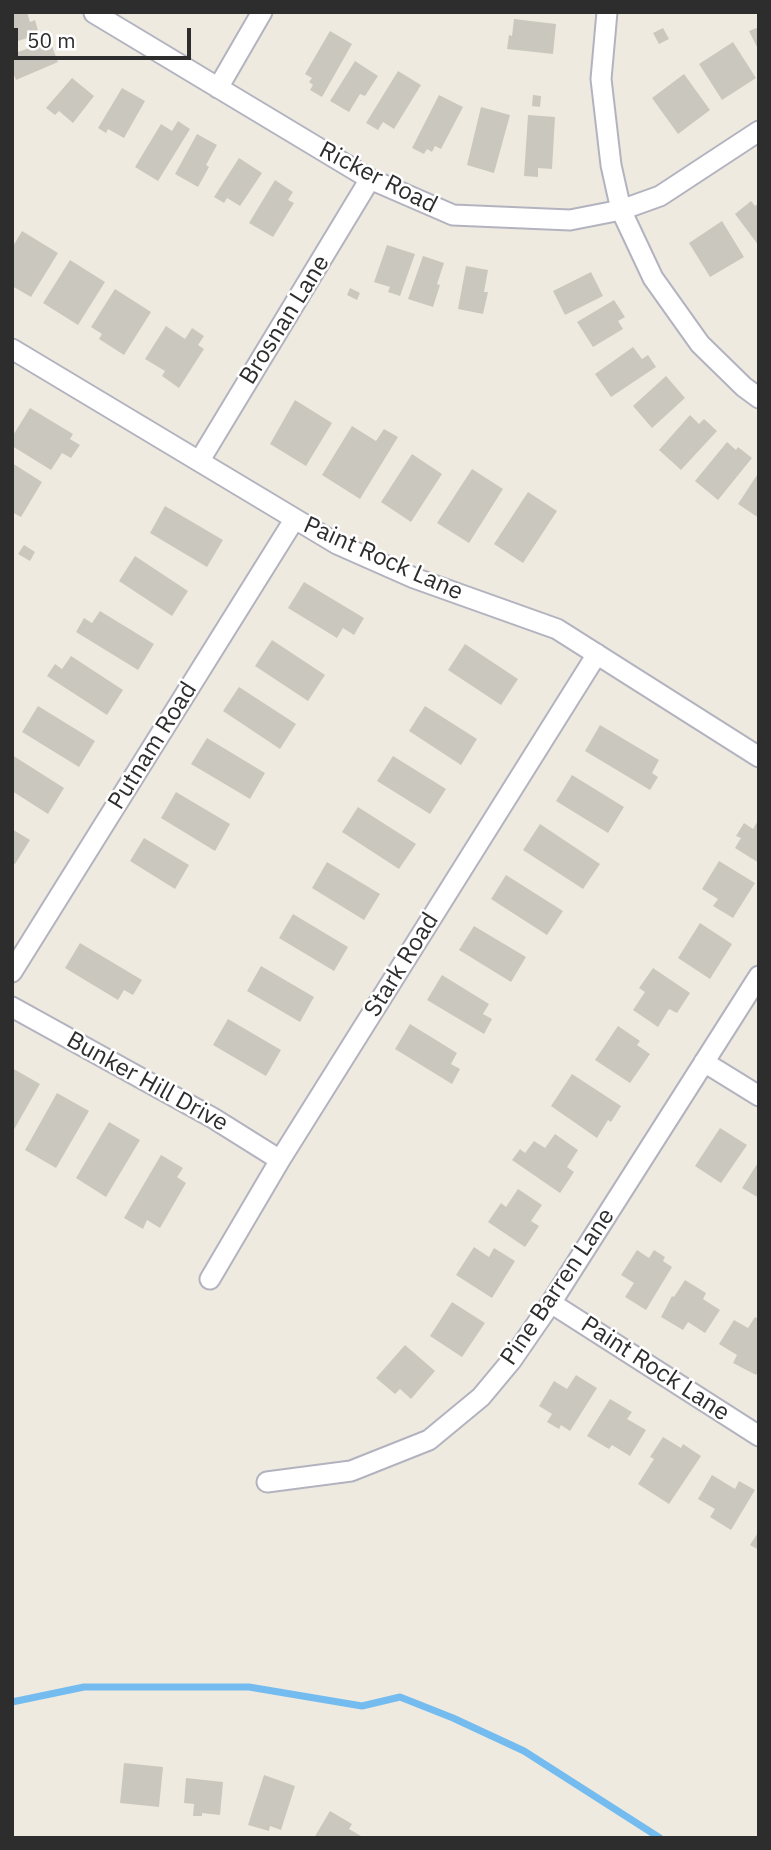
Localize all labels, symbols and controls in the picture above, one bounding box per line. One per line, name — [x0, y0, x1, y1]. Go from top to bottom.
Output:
scale bar — [18, 14, 194, 58]
text: 50 m — [27, 26, 76, 54]
street label: Ricker Road — [314, 136, 442, 220]
street label: Brosnan Lane — [234, 250, 336, 390]
street label: Paint Rock Lane — [299, 511, 467, 607]
street label: Putnam Road — [102, 677, 204, 815]
street label: Stark Road — [359, 908, 445, 1022]
street label: Bunker Hill Drive — [61, 1026, 233, 1138]
street label: Pine Barren Lane — [495, 1203, 621, 1371]
street label: Paint Rock Lane — [575, 1310, 735, 1428]

